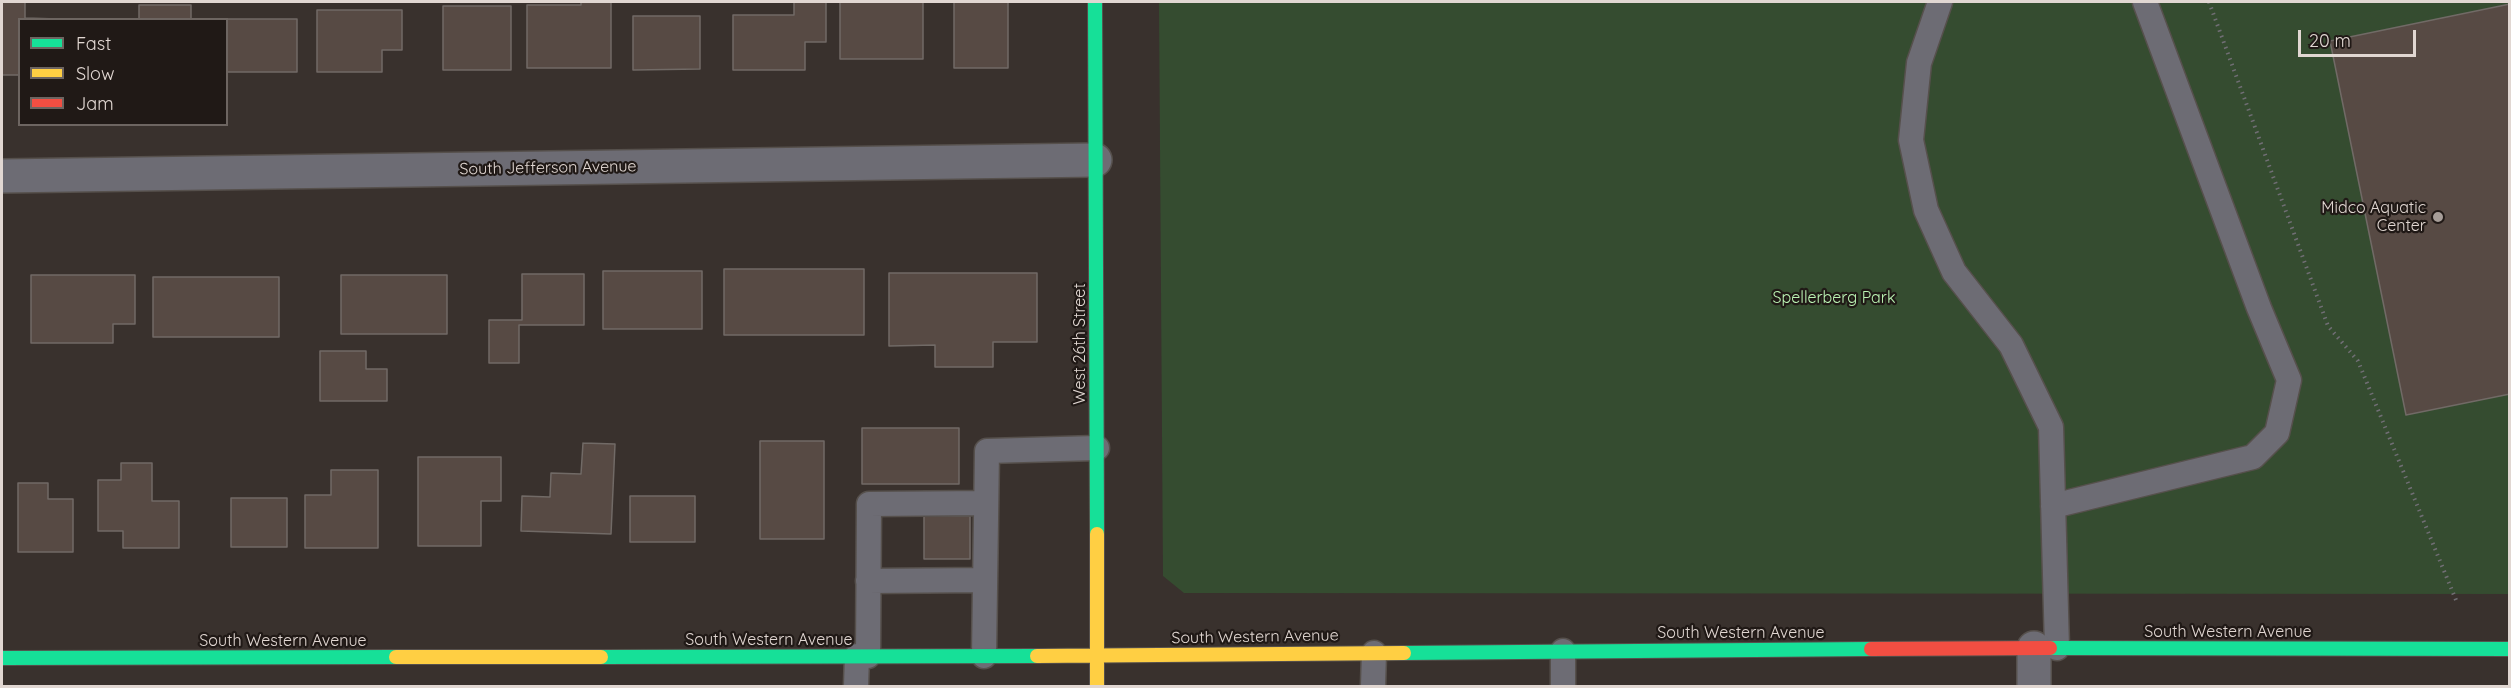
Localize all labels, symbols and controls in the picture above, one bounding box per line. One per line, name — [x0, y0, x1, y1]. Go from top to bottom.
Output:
legend — [18, 18, 228, 126]
scale bar — [2301, 18, 2420, 56]
text: 20 m — [2309, 29, 2351, 52]
text: Fast — [76, 32, 111, 55]
text: Slow — [76, 62, 114, 85]
text: Jam — [76, 92, 114, 115]
street label: South Jefferson Avenue — [459, 157, 637, 179]
place label: Midco Aquatic Center — [2321, 198, 2426, 236]
marker: Midco Aquatic Center — [2431, 210, 2445, 224]
street label: West 26th Street — [1070, 283, 1090, 405]
park label: Spellerberg Park — [1772, 288, 1896, 308]
street label: South Western Avenue — [2144, 622, 2312, 642]
street label: South Western Avenue — [1657, 623, 1825, 643]
street label: South Western Avenue — [1171, 626, 1339, 648]
street label: South Western Avenue — [685, 630, 853, 650]
street label: South Western Avenue — [199, 631, 367, 651]

